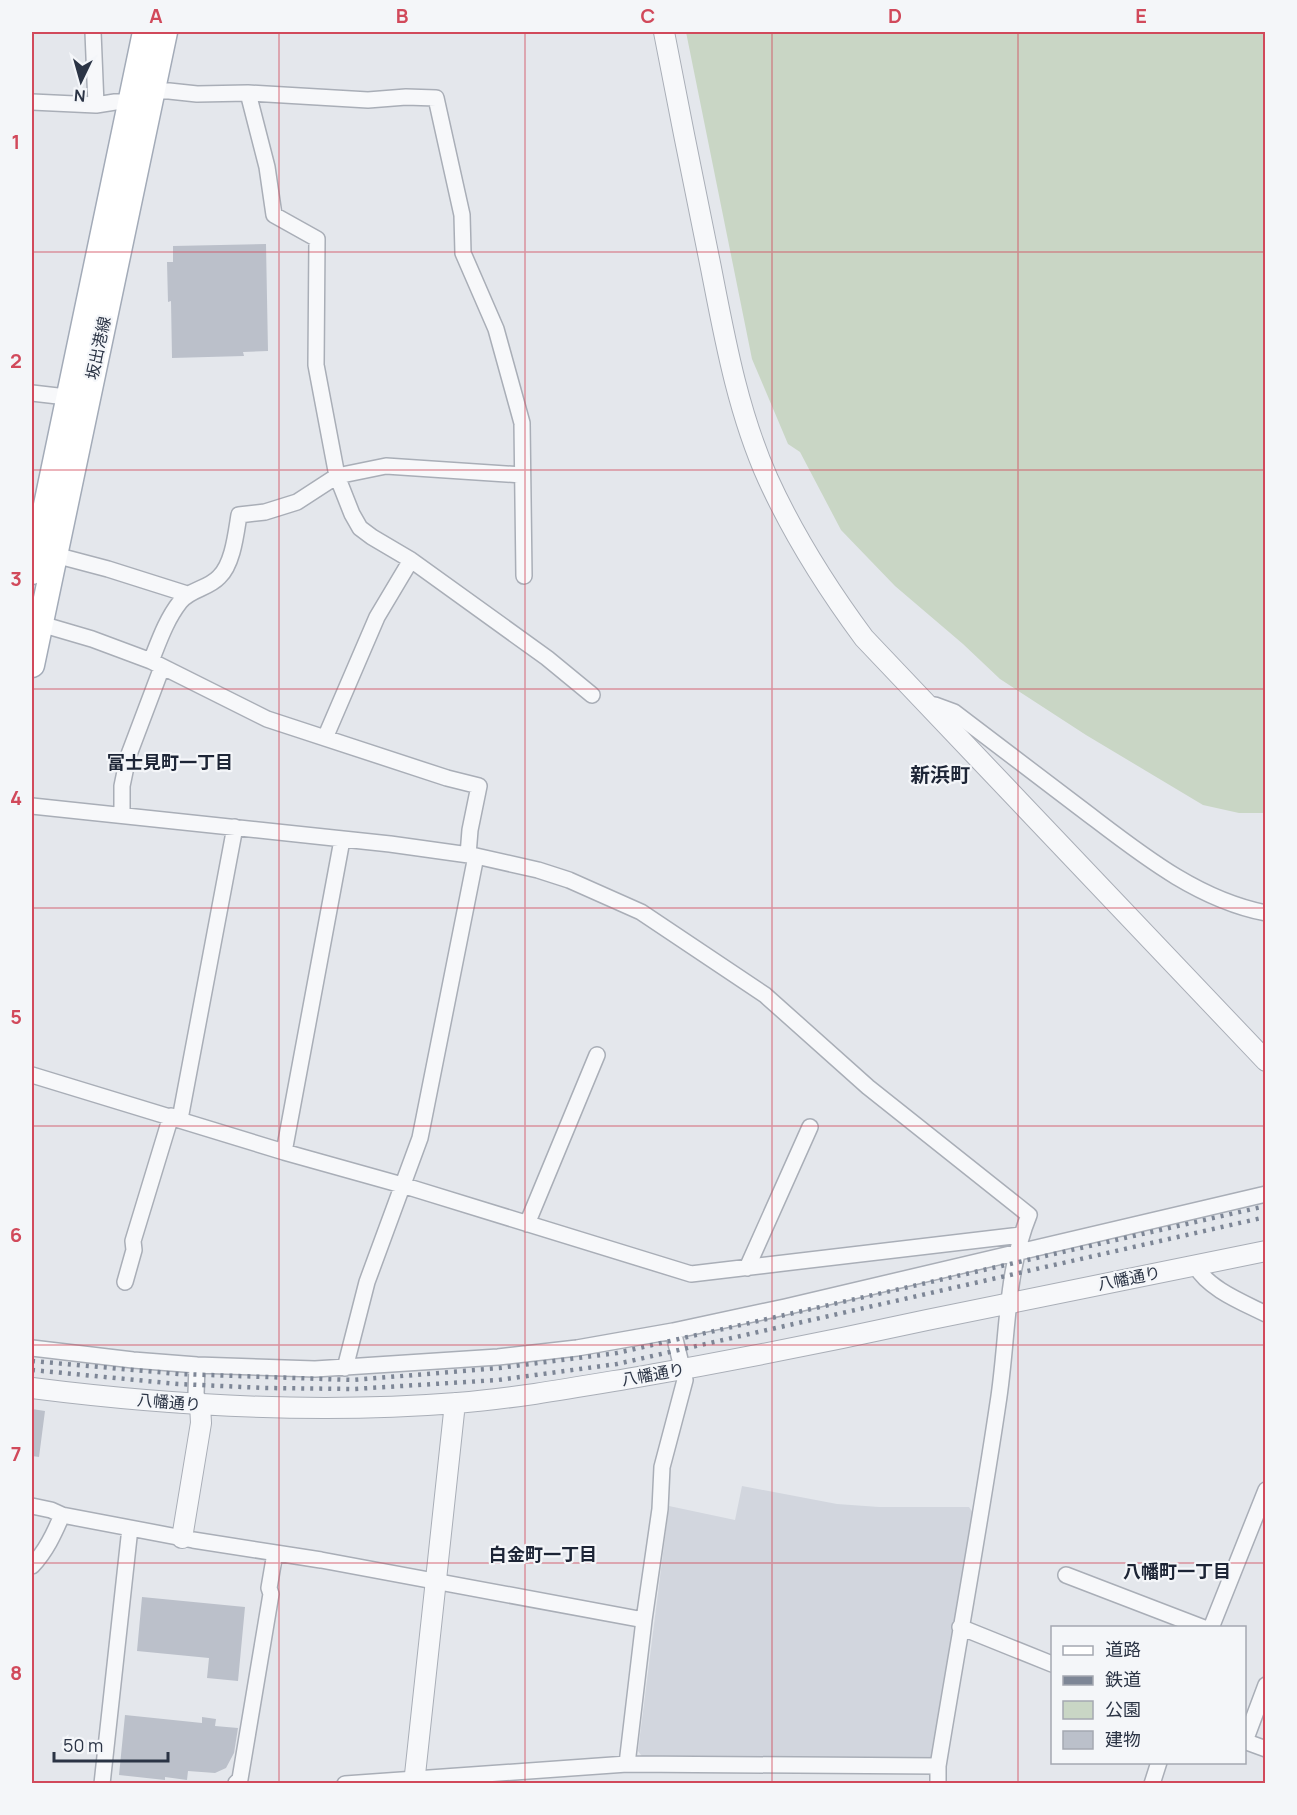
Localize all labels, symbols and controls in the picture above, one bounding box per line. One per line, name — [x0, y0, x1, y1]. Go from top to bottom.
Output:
text: A — [149, 2, 163, 29]
text: B — [396, 2, 409, 29]
text: C — [641, 2, 655, 29]
text: D — [888, 2, 902, 29]
text: E — [1135, 2, 1147, 29]
north arrow — [51, 51, 111, 111]
text: N — [73, 84, 86, 107]
text: 1 — [12, 128, 20, 155]
street label: 坂出港線 — [81, 314, 115, 382]
text: 2 — [10, 347, 22, 374]
text: 3 — [10, 565, 22, 592]
district label: 富士見町一丁目 — [107, 750, 233, 774]
district label: 新浜町 — [910, 761, 970, 788]
text: 4 — [10, 784, 22, 811]
text: 5 — [10, 1003, 22, 1030]
text: 6 — [10, 1221, 22, 1248]
street label: 八幡通り — [1095, 1261, 1163, 1295]
street label: 八幡通り — [620, 1358, 686, 1390]
street label: 八幡通り — [136, 1388, 202, 1416]
text: 7 — [11, 1440, 21, 1467]
district label: 白金町一丁目 — [489, 1542, 597, 1566]
district label: 八幡町一丁目 — [1123, 1559, 1231, 1583]
legend — [1051, 1626, 1246, 1764]
text: 道路 — [1105, 1637, 1141, 1661]
text: 8 — [10, 1659, 22, 1686]
text: 鉄道 — [1105, 1667, 1141, 1691]
text: 公園 — [1105, 1697, 1141, 1721]
scale bar — [54, 1725, 168, 1763]
text: 建物 — [1105, 1727, 1141, 1751]
text: 50 m — [63, 1733, 103, 1757]

